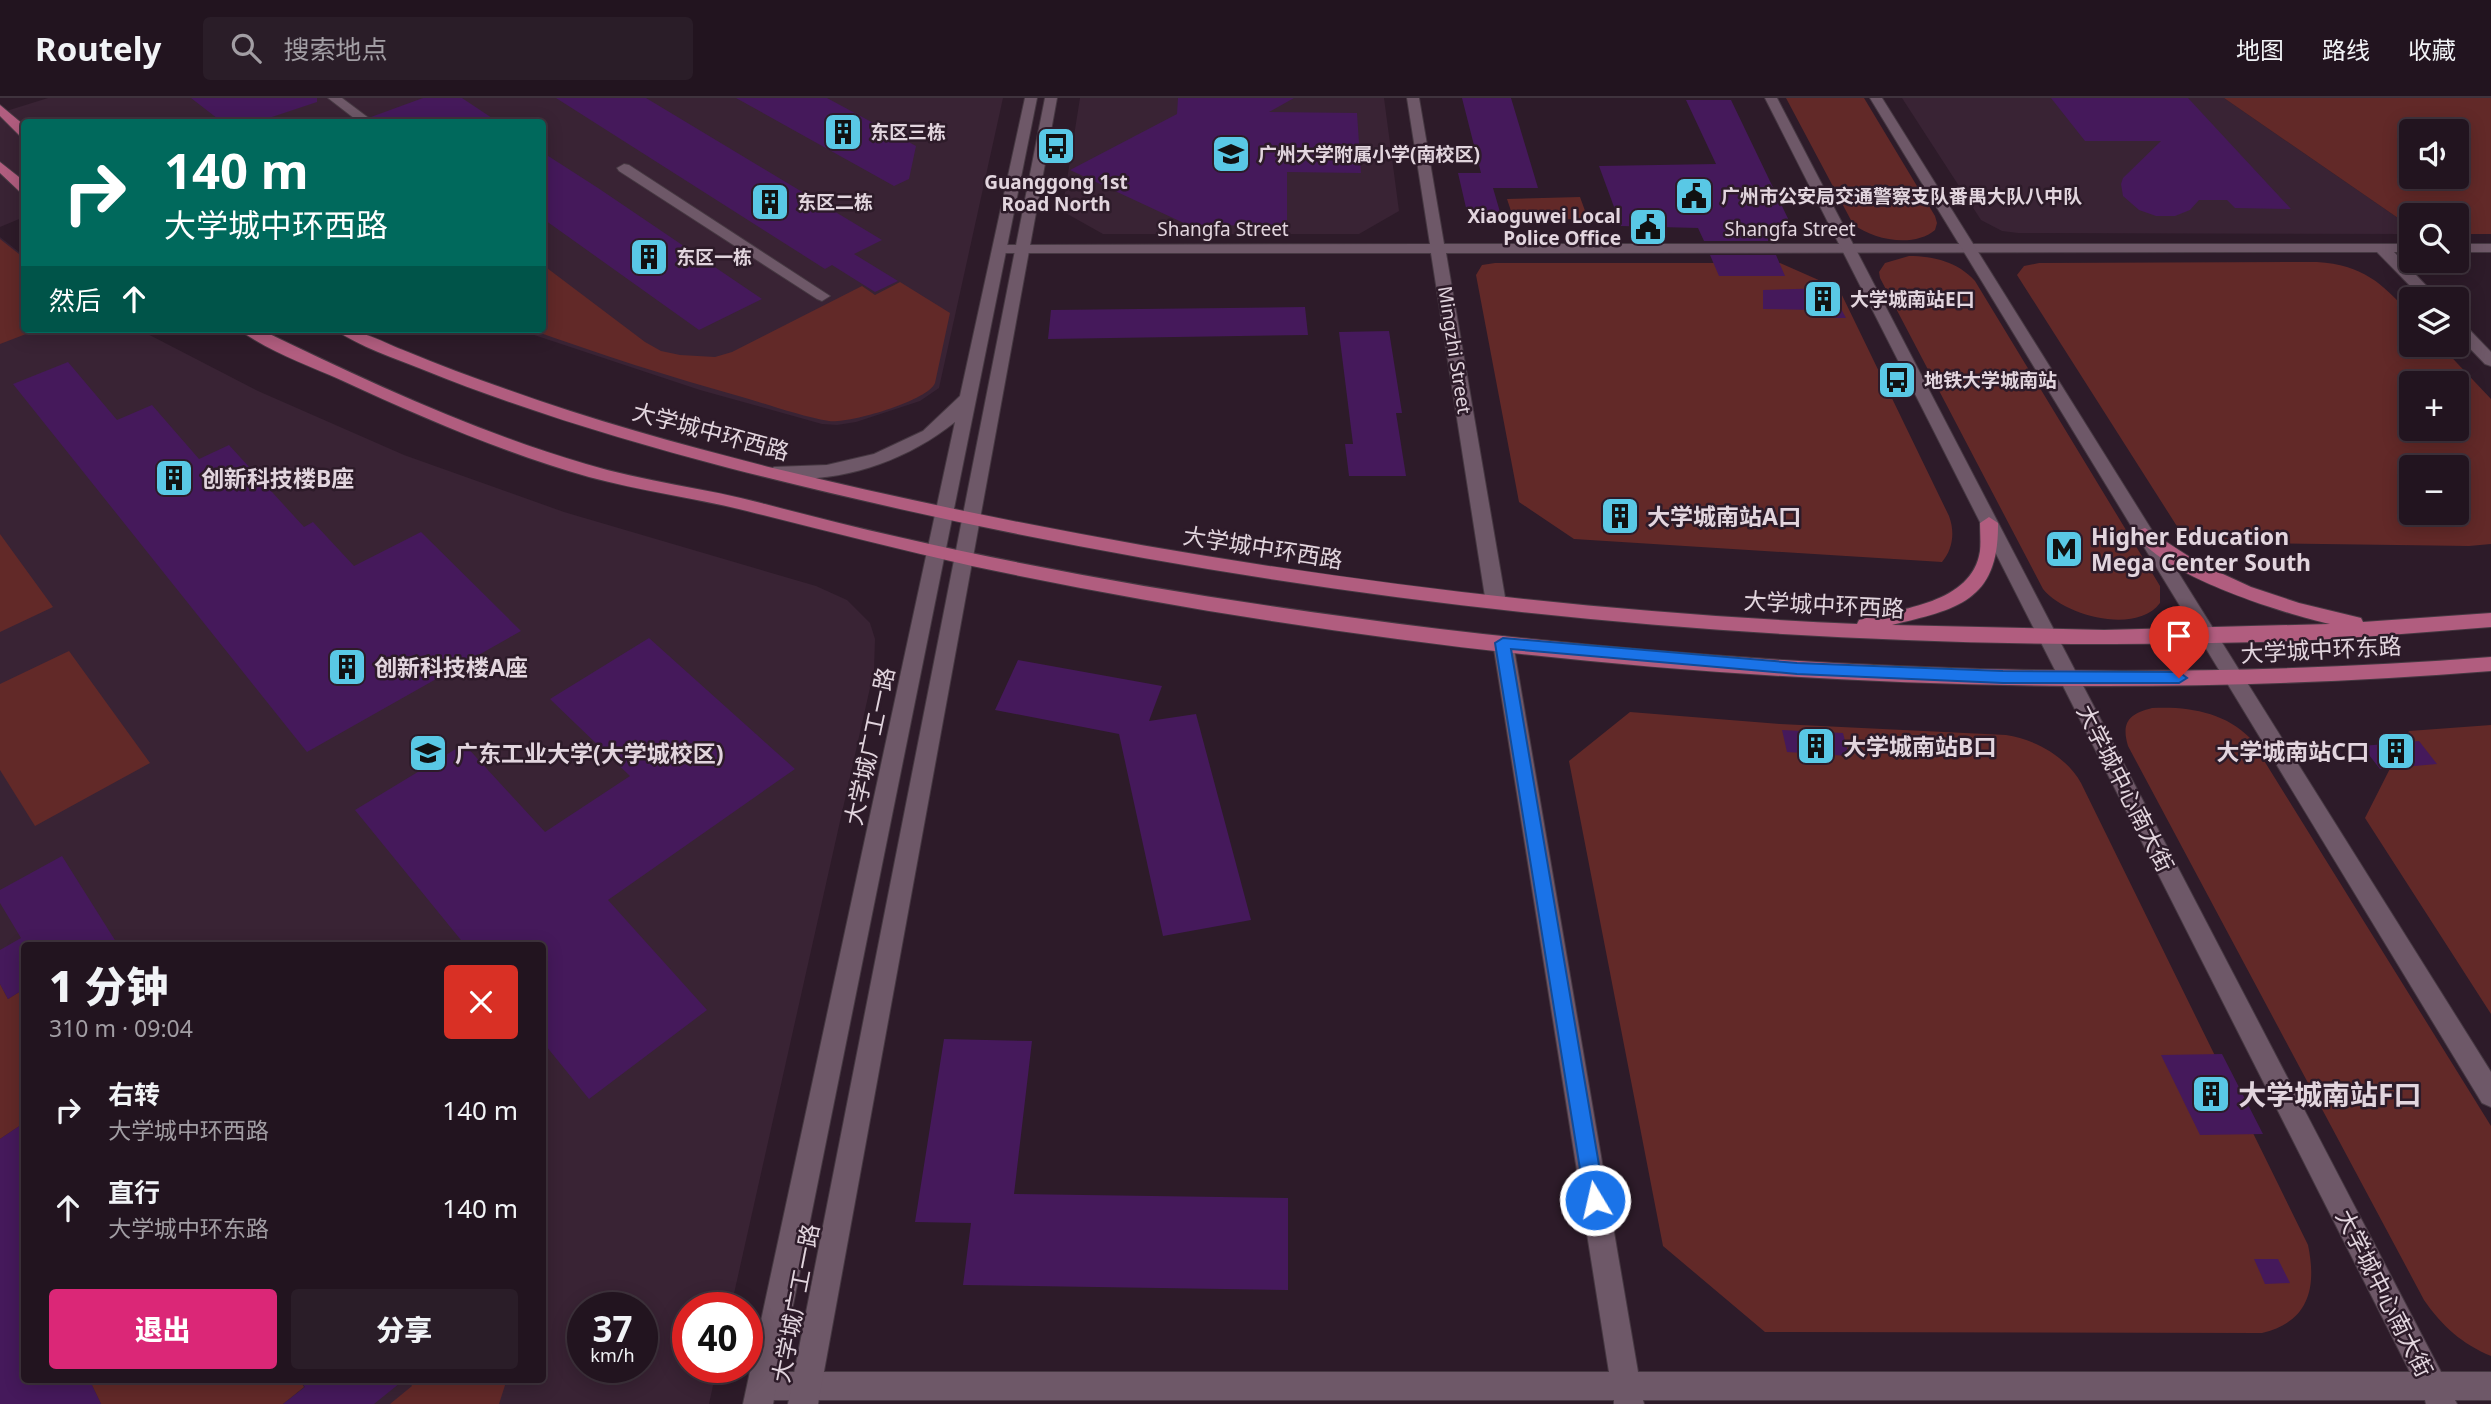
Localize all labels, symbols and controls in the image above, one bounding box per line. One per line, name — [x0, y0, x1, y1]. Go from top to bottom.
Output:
search box — [203, 17, 693, 80]
text: Routely — [35, 26, 161, 71]
icon: search — [227, 29, 265, 67]
text: 搜索地点 — [283, 31, 387, 67]
text: 地图 — [2236, 33, 2284, 66]
text: 路线 — [2322, 33, 2370, 66]
text: 收藏 — [2408, 33, 2456, 66]
building icon: 东区三栋 — [822, 111, 864, 153]
place label: 东区三栋 — [870, 119, 946, 145]
map controls — [2399, 119, 2469, 525]
button: sound — [2399, 119, 2469, 189]
bus stop icon: Guanggong 1st Road North — [1035, 125, 1077, 167]
school or university icon: 广州大学附属小学(南校区) — [1210, 133, 1252, 175]
text: 140 m — [164, 137, 309, 203]
place label: 广州大学附属小学(南校区) — [1258, 141, 1480, 167]
icon: right — [49, 147, 140, 238]
place label: Guanggong 1st Road North — [984, 169, 1128, 217]
public building icon: 广州市公安局交通警察支队番禺大队八中队 — [1673, 175, 1715, 217]
building icon: 东区二栋 — [749, 181, 791, 223]
place label: 广州市公安局交通警察支队番禺大队八中队 — [1721, 183, 2082, 209]
place label: 东区二栋 — [797, 189, 873, 215]
text: 大学城中环西路 — [164, 203, 388, 246]
place label: Xiaoguwei Local Police Office — [1467, 203, 1621, 251]
button: search — [2399, 203, 2469, 273]
public building icon: Xiaoguwei Local Police Office — [1627, 206, 1669, 248]
street label: Shangfa Street — [1157, 216, 1289, 242]
street label: Shangfa Street — [1724, 216, 1856, 242]
building icon: 东区一栋 — [628, 236, 670, 278]
place label: 东区一栋 — [676, 244, 752, 270]
building icon: 大学城南站E口 — [1802, 278, 1844, 320]
icon: ahead — [115, 280, 153, 318]
text: 然后 — [49, 282, 101, 318]
street label: Mingzhi Street — [1432, 284, 1478, 416]
place label: 大学城南站E口 — [1850, 286, 1975, 312]
button: layers — [2399, 287, 2469, 357]
bus stop icon: 地铁大学城南站 — [1876, 359, 1918, 401]
place label: 地铁大学城南站 — [1924, 367, 2057, 393]
button: + — [2399, 371, 2469, 441]
street label: 大学城中环西路 — [629, 395, 793, 467]
button: − — [2399, 455, 2469, 525]
building icon: 创新科技楼B座 — [153, 457, 195, 499]
place label: 创新科技楼B座 — [201, 462, 354, 494]
building icon: 大学城南站A口 — [1599, 495, 1641, 537]
place label: 大学城南站A口 — [1647, 500, 1801, 532]
street label: 大学城中环西路 — [1181, 519, 1345, 575]
place label: Higher Education Mega Center South — [2091, 520, 2311, 578]
metro station icon: Higher Education Mega Center South — [2043, 528, 2085, 570]
street label: 大学城中环西路 — [1743, 584, 1905, 624]
pin — [2149, 606, 2209, 678]
icon: arrive — [2160, 617, 2198, 655]
street label: 大学城中环东路 — [2240, 629, 2402, 669]
building icon: 创新科技楼A座 — [326, 646, 368, 688]
place label: 创新科技楼A座 — [374, 651, 528, 683]
street label: 大学城广工一路 — [837, 664, 901, 828]
street label: 大学城中心南大街 — [2070, 699, 2182, 877]
building icon: 大学城南站B口 — [1795, 725, 1837, 767]
place label: 大学城南站B口 — [1843, 730, 1996, 762]
building icon: 大学城南站C口 — [2375, 730, 2417, 772]
school or university icon: 广东工业大学(大学城校区) — [407, 732, 449, 774]
place label: 大学城南站C口 — [2216, 735, 2369, 767]
place label: 广东工业大学(大学城校区) — [455, 737, 724, 769]
text: 1 分钟 — [49, 957, 168, 1014]
button: close — [444, 965, 518, 1039]
text: 310 m · 09:04 — [49, 1012, 193, 1044]
building icon: 大学城南站F口 — [2190, 1073, 2232, 1115]
place label: 大学城南站F口 — [2238, 1075, 2421, 1113]
text: 右转 — [108, 1076, 160, 1112]
icon: right — [49, 1091, 87, 1129]
text: 140 m — [442, 1092, 518, 1128]
text: 大学城中环西路 — [108, 1114, 269, 1146]
position arrow — [1558, 1163, 1632, 1237]
text: 直行 — [108, 1174, 160, 1210]
icon: ahead — [49, 1189, 87, 1227]
text: 140 m — [442, 1190, 518, 1226]
street label: 大学城中心南大街 — [2329, 1204, 2441, 1382]
text: 大学城中环东路 — [108, 1212, 269, 1244]
street label: 大学城广工一路 — [764, 1221, 826, 1385]
button: 退出 — [49, 1289, 277, 1369]
button: 分享 — [291, 1289, 518, 1369]
speed limit sign: 40 — [672, 1292, 763, 1383]
text: 37 — [592, 1305, 633, 1352]
text: km/h — [590, 1343, 635, 1367]

